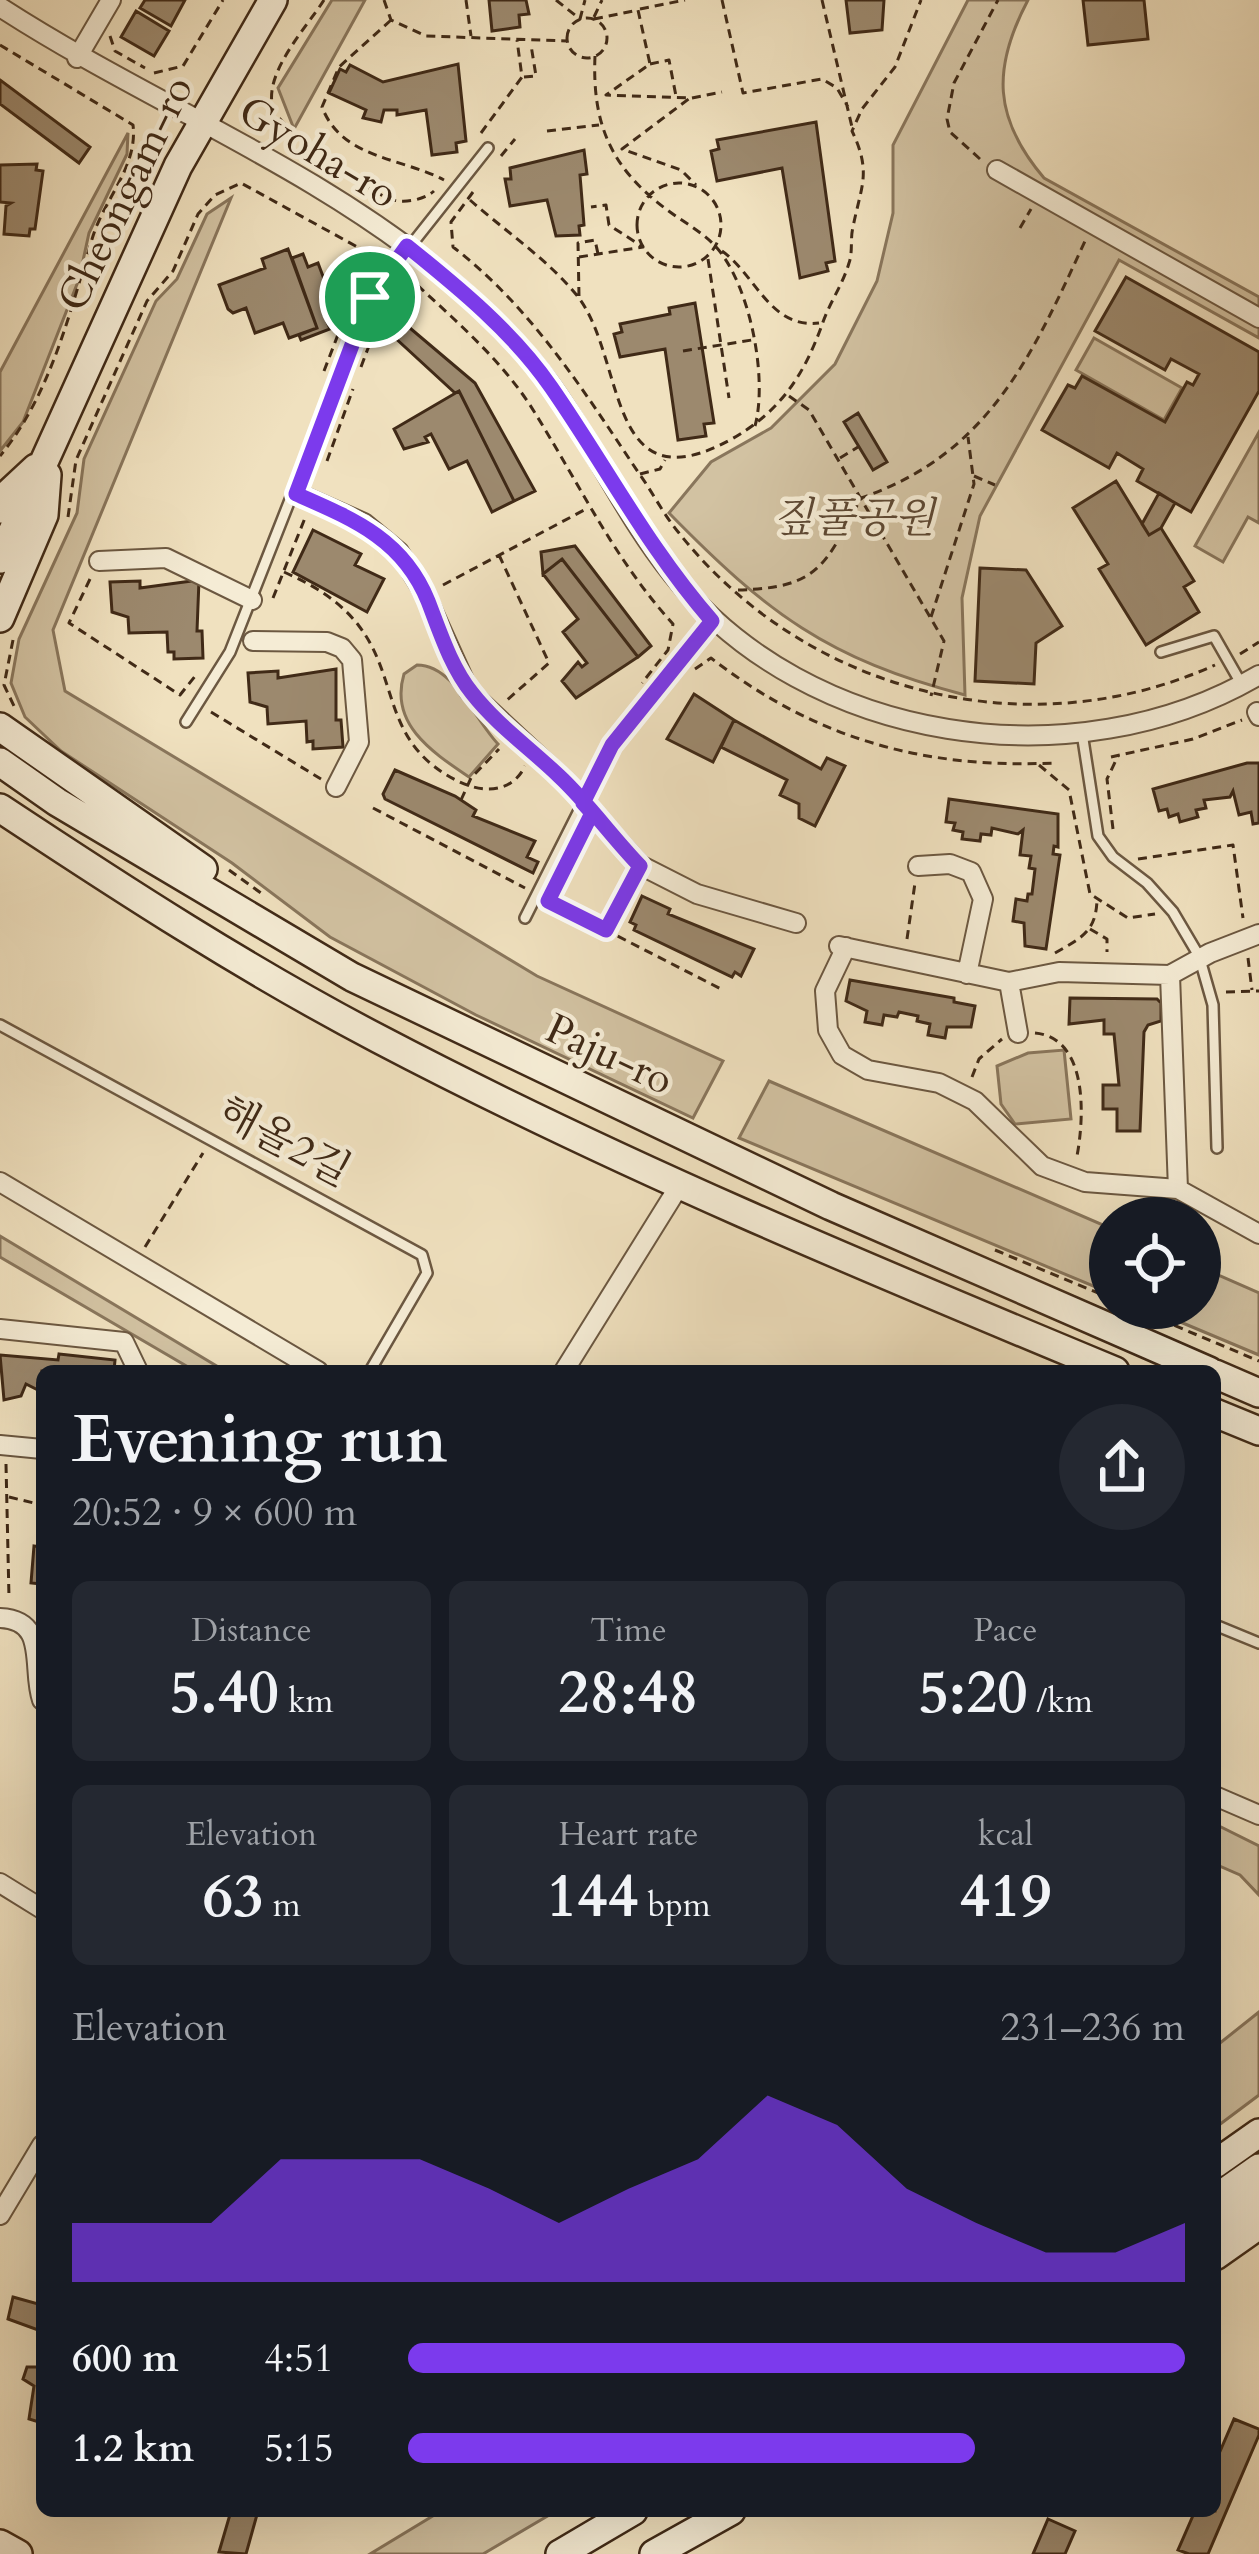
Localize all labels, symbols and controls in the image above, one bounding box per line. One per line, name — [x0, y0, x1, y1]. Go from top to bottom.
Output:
street label: Cheongam-ro — [44, 67, 207, 321]
street label: Gyoha-ro — [228, 83, 408, 222]
pin — [319, 246, 421, 348]
icon: arrive — [337, 264, 403, 330]
park label: 짚풀공원 — [773, 490, 938, 547]
street label: Paju-ro — [536, 1000, 682, 1109]
street label: 해올2길 — [208, 1083, 361, 1200]
map controls — [1089, 1197, 1221, 1329]
button: locate — [1089, 1197, 1221, 1329]
text: Evening run — [72, 1396, 447, 1485]
button: share — [1059, 1404, 1185, 1530]
text: 20:52 · 9 × 600 m — [72, 1486, 357, 1539]
text: Distance — [191, 1608, 312, 1653]
text: Time — [590, 1608, 667, 1653]
text: Pace — [974, 1608, 1037, 1653]
text: 5.40 — [169, 1653, 279, 1734]
text: 28:48 — [558, 1653, 699, 1734]
text: 5:20 — [918, 1653, 1028, 1734]
text: km — [279, 1679, 334, 1724]
text: /km — [1028, 1679, 1093, 1724]
text: Elevation — [186, 1812, 317, 1857]
text: Heart rate — [559, 1812, 698, 1857]
text: kcal — [978, 1812, 1033, 1857]
text: 63 — [202, 1857, 264, 1938]
text: 144 — [546, 1857, 639, 1938]
text: 419 — [959, 1857, 1052, 1938]
text: m — [264, 1883, 301, 1928]
text: bpm — [639, 1883, 711, 1928]
text: Elevation — [72, 2001, 227, 2054]
text: 231–236 m — [1000, 2001, 1185, 2054]
text: 600 m — [72, 2332, 178, 2385]
text: 4:51 — [264, 2332, 334, 2385]
text: 1.2 km — [72, 2422, 194, 2475]
text: 5:15 — [264, 2422, 334, 2475]

